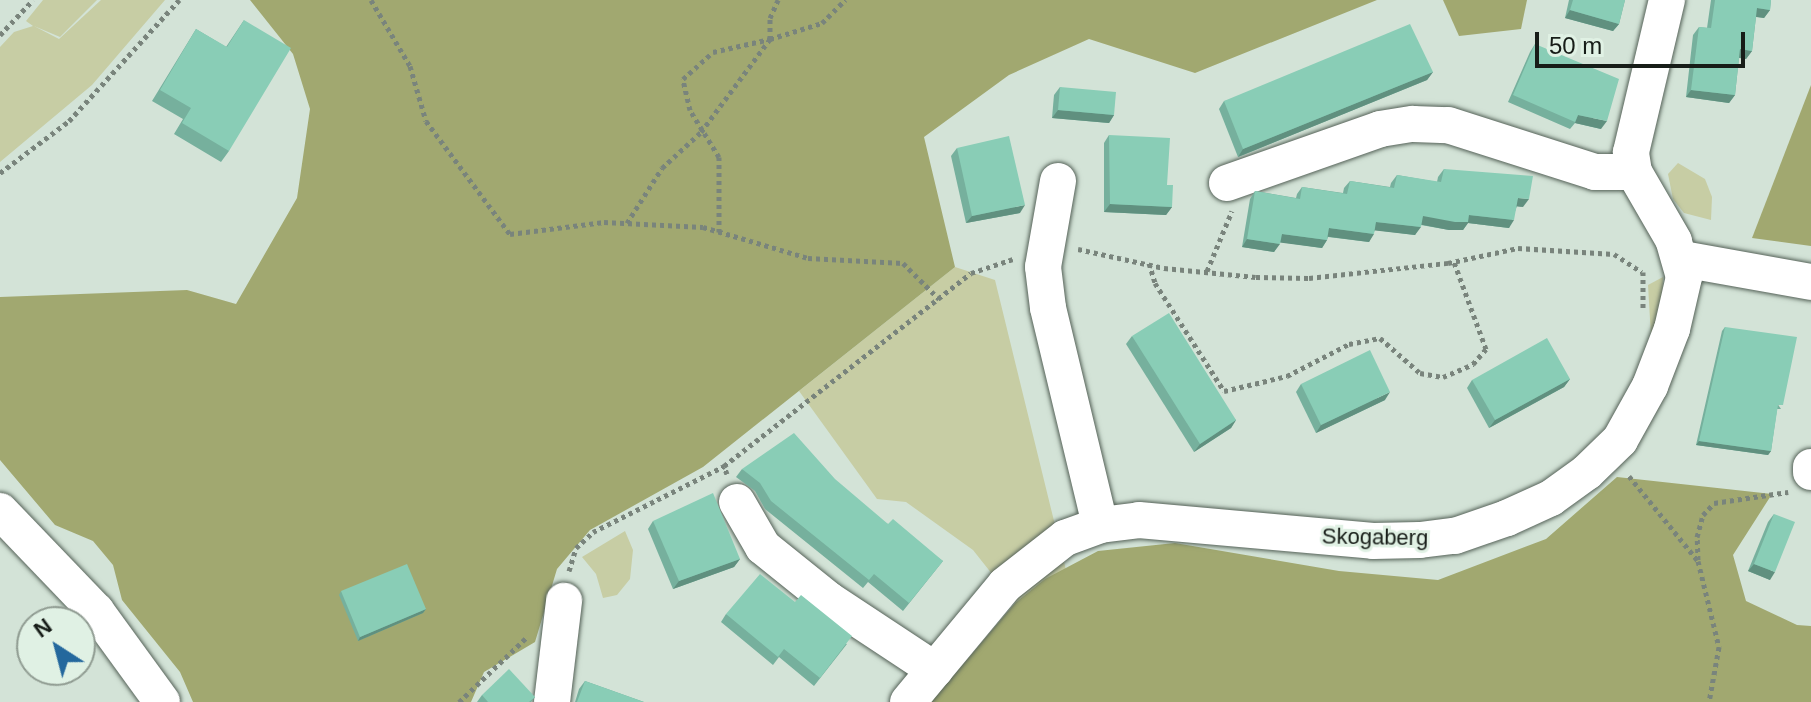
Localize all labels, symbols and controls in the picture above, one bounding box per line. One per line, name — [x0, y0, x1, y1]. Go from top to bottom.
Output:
scale bar — [1539, 16, 1749, 66]
text: 50 m — [1549, 32, 1602, 59]
street label: Skogaberg — [1322, 523, 1428, 551]
north arrow — [16, 606, 96, 686]
text: N — [29, 613, 57, 643]

